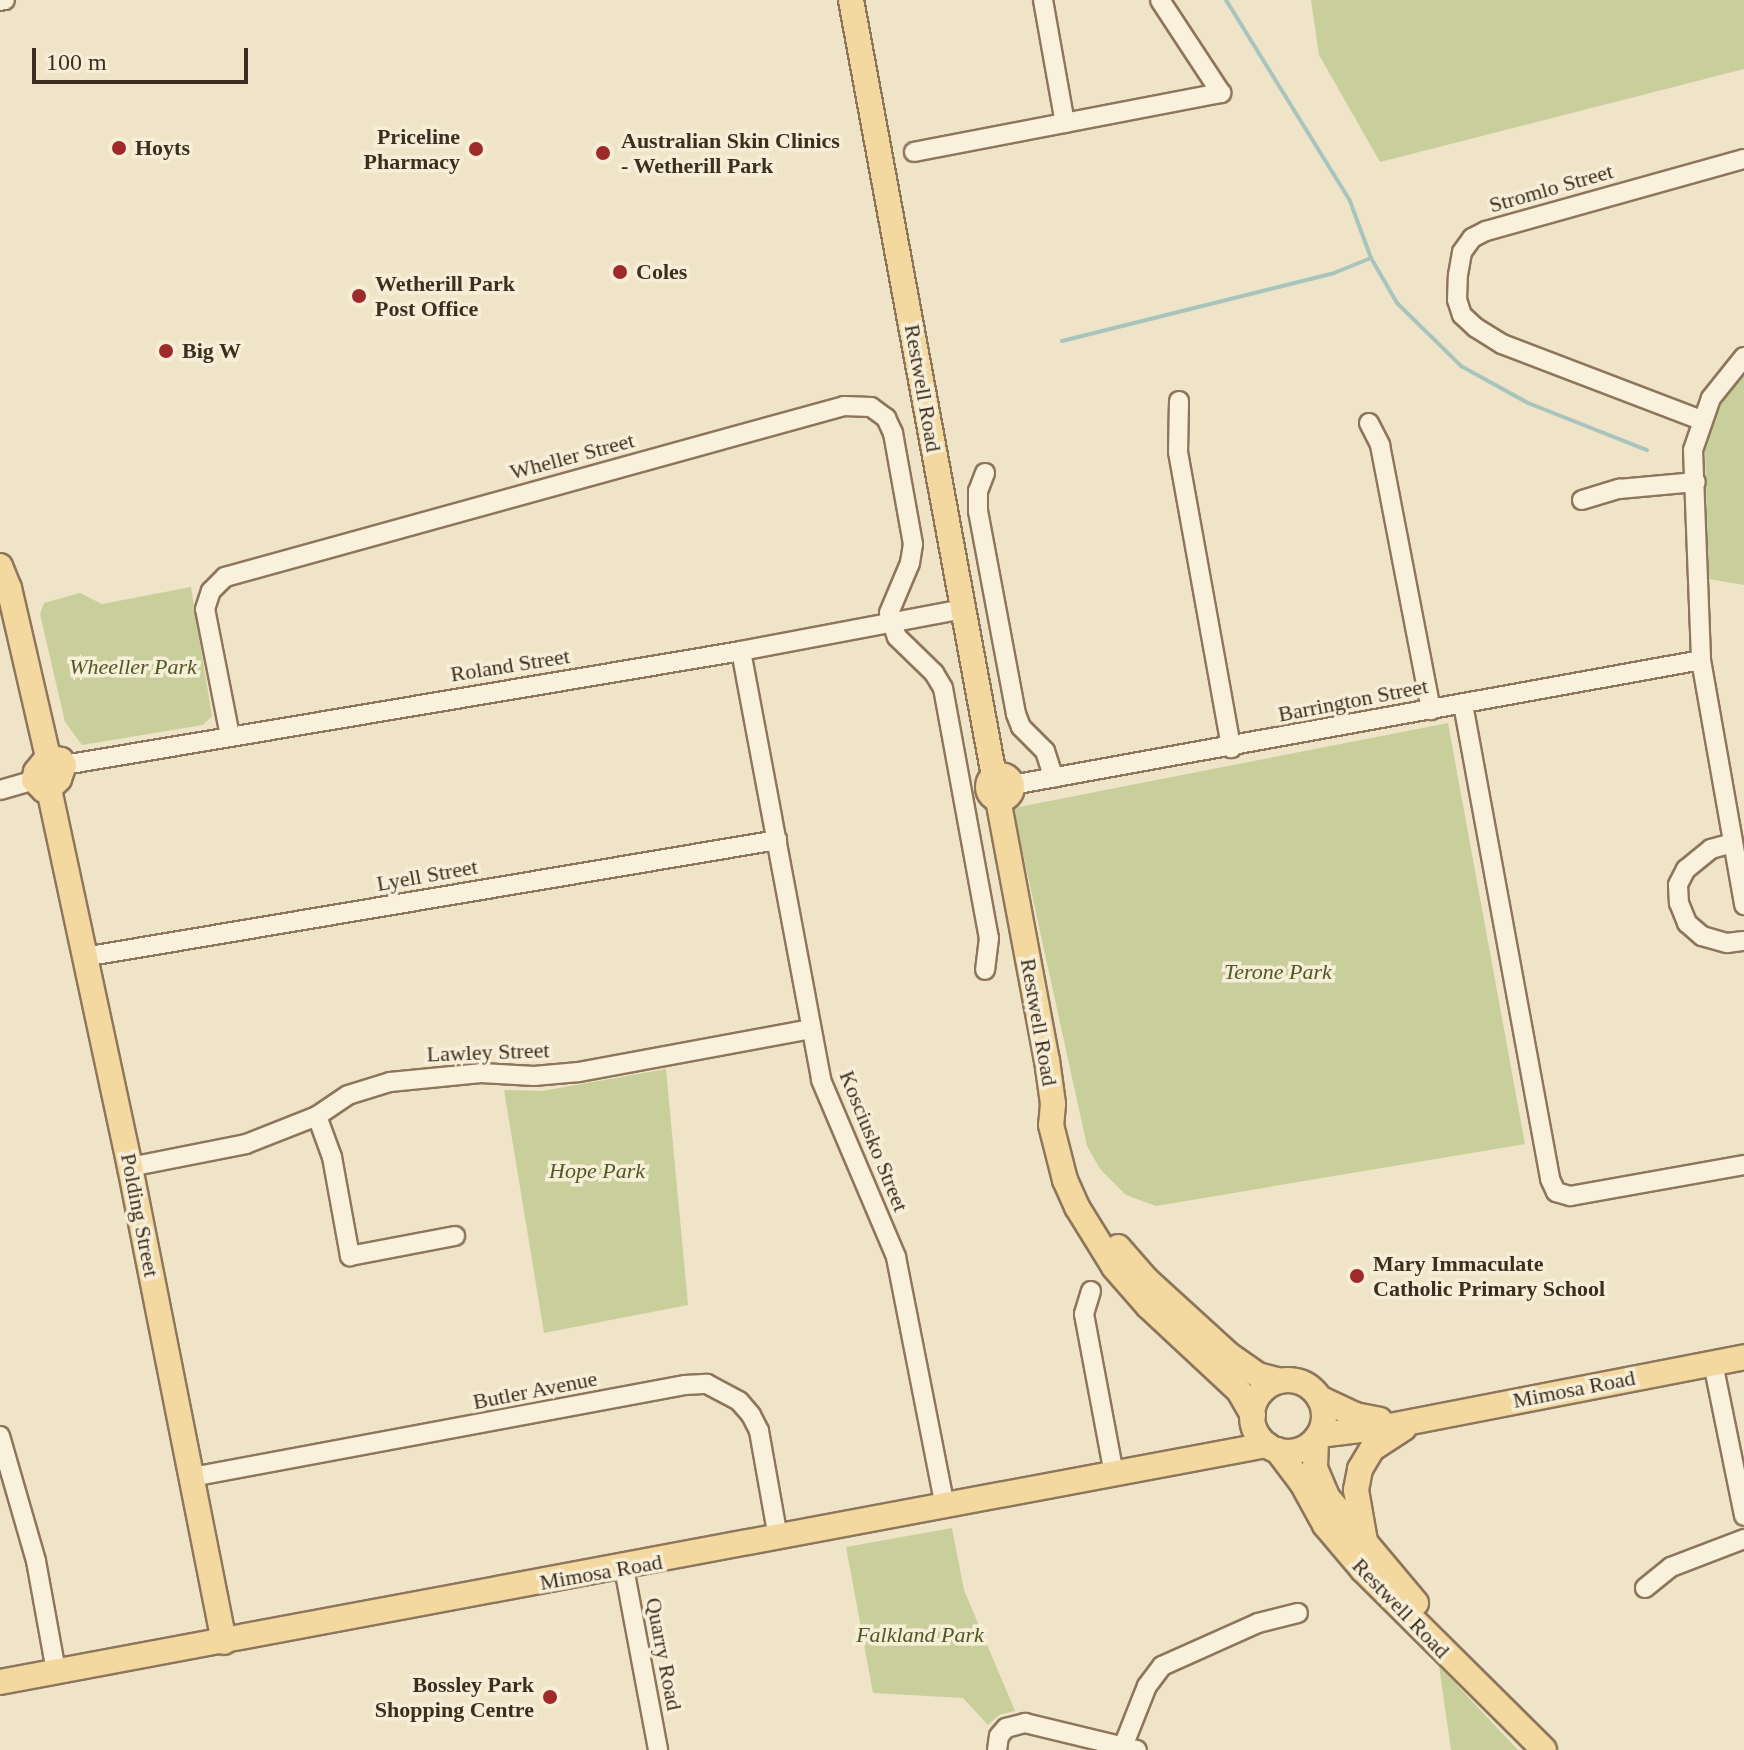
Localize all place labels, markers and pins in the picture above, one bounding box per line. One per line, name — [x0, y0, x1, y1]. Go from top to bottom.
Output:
place label: Priceline Pharmacy — [363, 123, 460, 174]
place label: Australian Skin Clinics - Wetherill Park — [621, 127, 840, 178]
place label: Hoyts — [135, 135, 190, 161]
marker: Hoyts — [110, 139, 128, 157]
marker: Priceline Pharmacy — [467, 140, 485, 158]
marker: Australian Skin Clinics - Wetherill Park — [592, 142, 614, 164]
place label: Coles — [636, 259, 687, 285]
marker: Coles — [611, 263, 629, 281]
place label: Wetherill Park Post Office — [375, 270, 515, 322]
marker: Wetherill Park Post Office — [350, 287, 368, 305]
place label: Big W — [182, 338, 241, 364]
marker: Big W — [157, 342, 175, 360]
place label: Mary Immaculate Catholic Primary School — [1373, 1250, 1605, 1302]
marker: Mary Immaculate Catholic Primary School — [1348, 1267, 1366, 1285]
place label: Bossley Park Shopping Centre — [375, 1671, 534, 1722]
marker: Bossley Park Shopping Centre — [541, 1688, 559, 1706]

